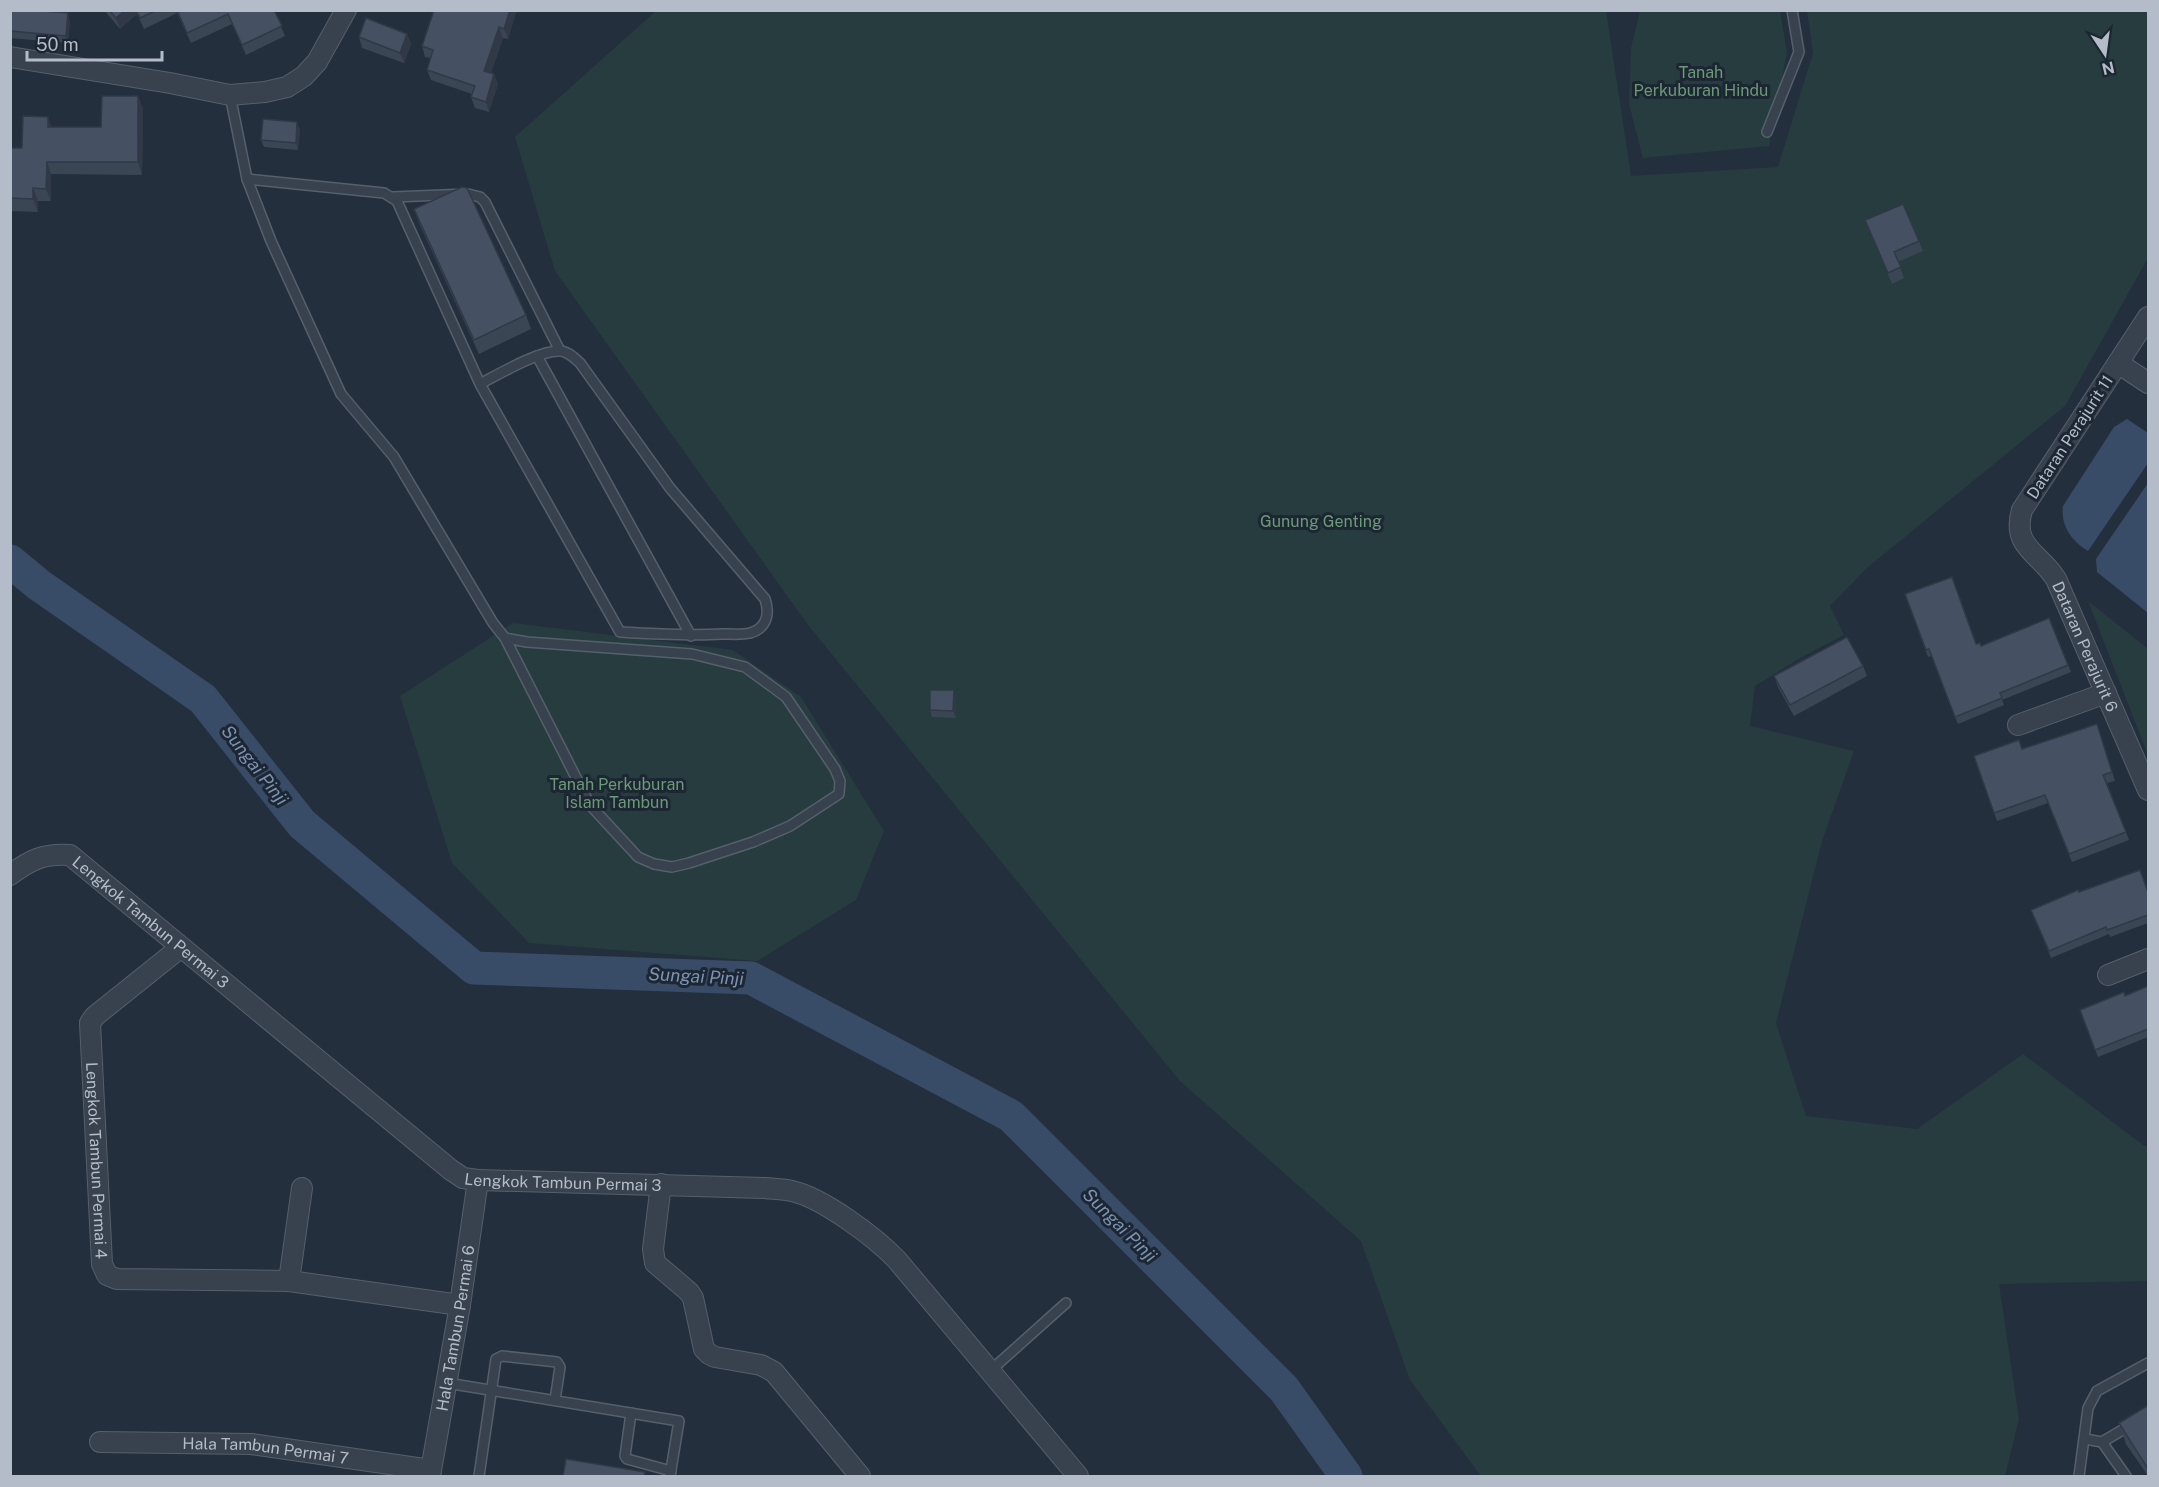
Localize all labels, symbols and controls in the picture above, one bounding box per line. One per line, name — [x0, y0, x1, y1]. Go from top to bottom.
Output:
scale bar — [27, 24, 162, 62]
north arrow — [2075, 24, 2135, 84]
text: 50 m — [36, 34, 79, 55]
text: N — [2100, 57, 2116, 79]
park label: Tanah Perkuburan Hindu — [1634, 63, 1768, 100]
street label: Dataran Perajurit 11 — [2023, 372, 2117, 502]
park label: Gunung Genting — [1260, 512, 1382, 531]
street label: Dataran Perajurit 6 — [2049, 578, 2122, 715]
water label: Sungai Pinji — [217, 721, 293, 810]
park label: Tanah Perkuburan Islam Tambun — [549, 775, 685, 812]
street label: Lengkok Tambun Permai 3 — [69, 852, 233, 992]
water label: Sungai Pinji — [648, 963, 745, 989]
street label: Lengkok Tambun Permai 4 — [82, 1061, 111, 1259]
street label: Lengkok Tambun Permai 3 — [463, 1169, 662, 1195]
water label: Sungai Pinji — [1079, 1184, 1162, 1267]
street label: Hala Tambun Permai 6 — [432, 1244, 478, 1413]
street label: Hala Tambun Permai 7 — [182, 1434, 350, 1468]

